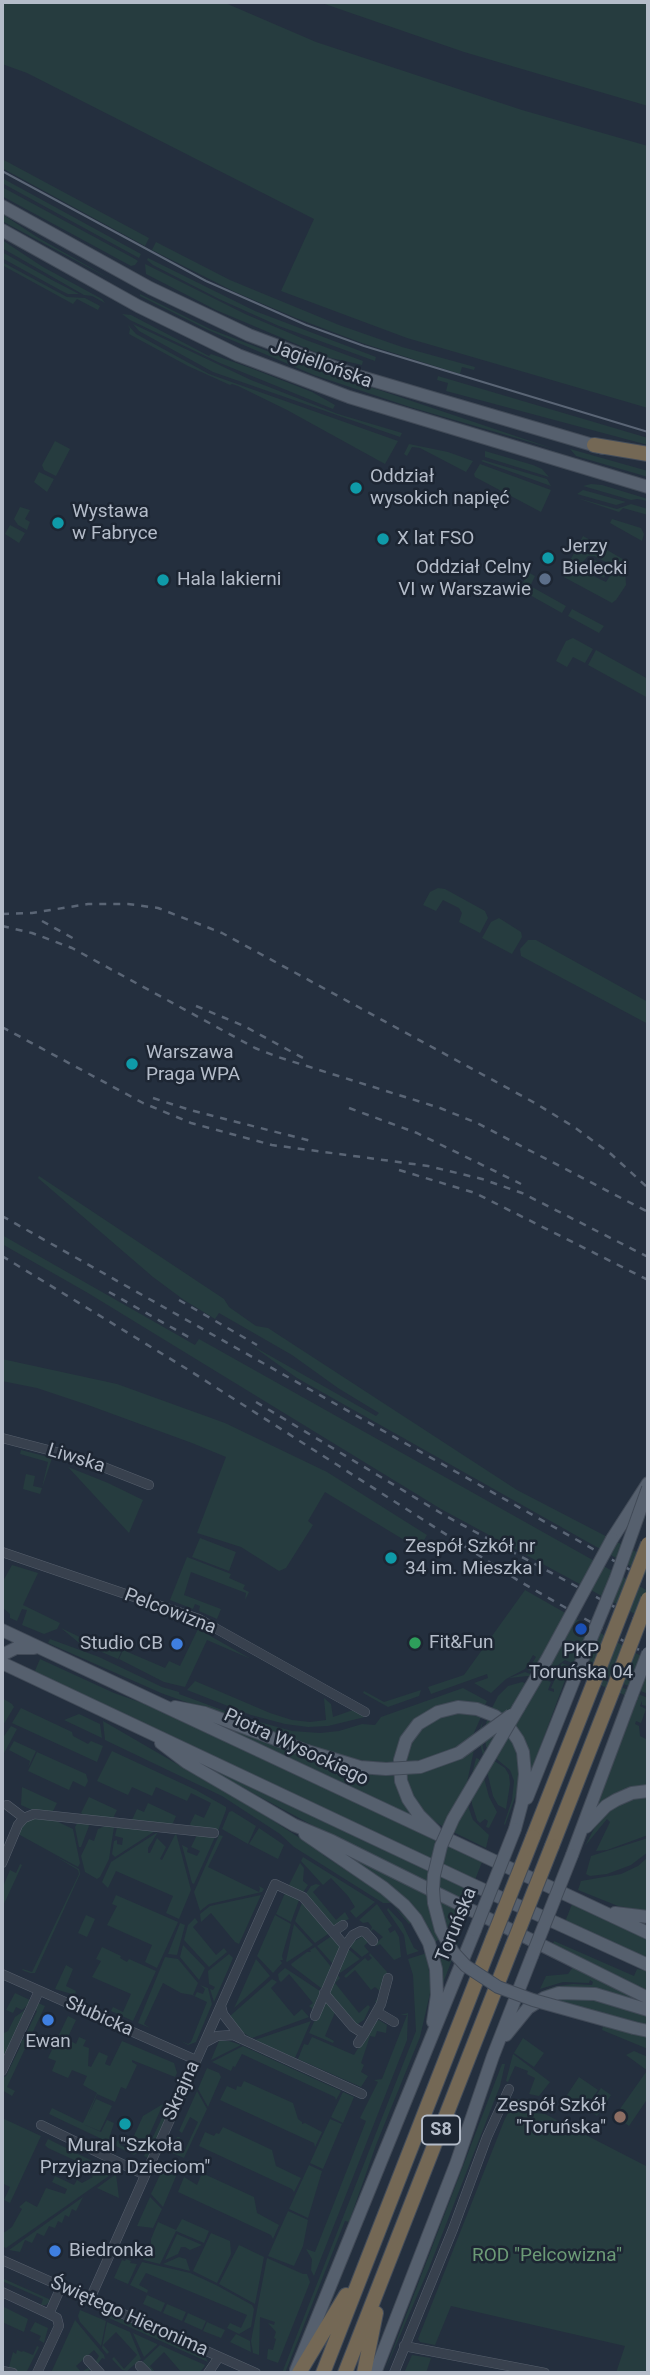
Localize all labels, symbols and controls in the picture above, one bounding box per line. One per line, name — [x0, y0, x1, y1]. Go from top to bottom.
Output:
street label: Jagiellońska — [267, 336, 375, 394]
place label: Oddział wysokich napięć — [370, 466, 509, 510]
marker: Oddział wysokich napięć — [348, 480, 364, 496]
place label: Wystawa w Fabryce — [72, 501, 158, 545]
marker: Wystawa w Fabryce — [50, 515, 66, 531]
place label: X lat FSO — [397, 528, 474, 550]
marker: X lat FSO — [375, 531, 391, 547]
place label: Jerzy Bielecki — [562, 536, 627, 580]
marker: Jerzy Bielecki — [540, 550, 556, 566]
place label: Oddział Celny VI w Warszawie — [398, 557, 531, 601]
place label: Hala lakierni — [177, 569, 281, 591]
marker: Oddział Celny VI w Warszawie — [537, 571, 553, 587]
marker: Hala lakierni — [155, 572, 171, 588]
place label: Warszawa Praga WPA — [146, 1042, 240, 1086]
marker: Warszawa Praga WPA — [124, 1056, 140, 1072]
street label: Liwska — [45, 1439, 107, 1479]
place label: Zespół Szkół nr 34 im. Mieszka I — [405, 1536, 542, 1580]
marker: Zespół Szkół nr 34 im. Mieszka I — [383, 1550, 399, 1566]
street label: Pelcowizna — [121, 1584, 219, 1640]
marker: PKP Toruńska 04 — [573, 1621, 589, 1637]
place label: Fit&Fun — [429, 1632, 493, 1654]
place label: Studio CB — [80, 1633, 163, 1655]
marker: Fit&Fun — [407, 1635, 423, 1651]
marker: Studio CB — [169, 1636, 185, 1652]
place label: PKP Toruńska 04 — [529, 1640, 633, 1684]
street label: Piotra Wysockiego — [220, 1704, 372, 1792]
street label: Toruńska — [432, 1884, 482, 1966]
street label: Słubicka — [61, 1992, 137, 2042]
marker: Ewan — [40, 2012, 56, 2028]
place label: Ewan — [25, 2031, 71, 2053]
street label: Skrajna — [159, 2058, 205, 2124]
place label: Zespół Szkół "Toruńska" — [497, 2095, 606, 2139]
marker: Zespół Szkół "Toruńska" — [612, 2109, 628, 2125]
marker: Mural "Szkoła Przyjazna Dzieciom" — [117, 2116, 133, 2132]
road number: S8 — [422, 2116, 460, 2144]
place label: Mural "Szkoła Przyjazna Dzieciom" — [40, 2135, 210, 2179]
place label: Biedronka — [69, 2240, 154, 2262]
marker: Biedronka — [47, 2243, 63, 2259]
park label: ROD "Pelcowizna" — [472, 2245, 622, 2267]
street label: Świętego Hieronima — [47, 2272, 211, 2362]

